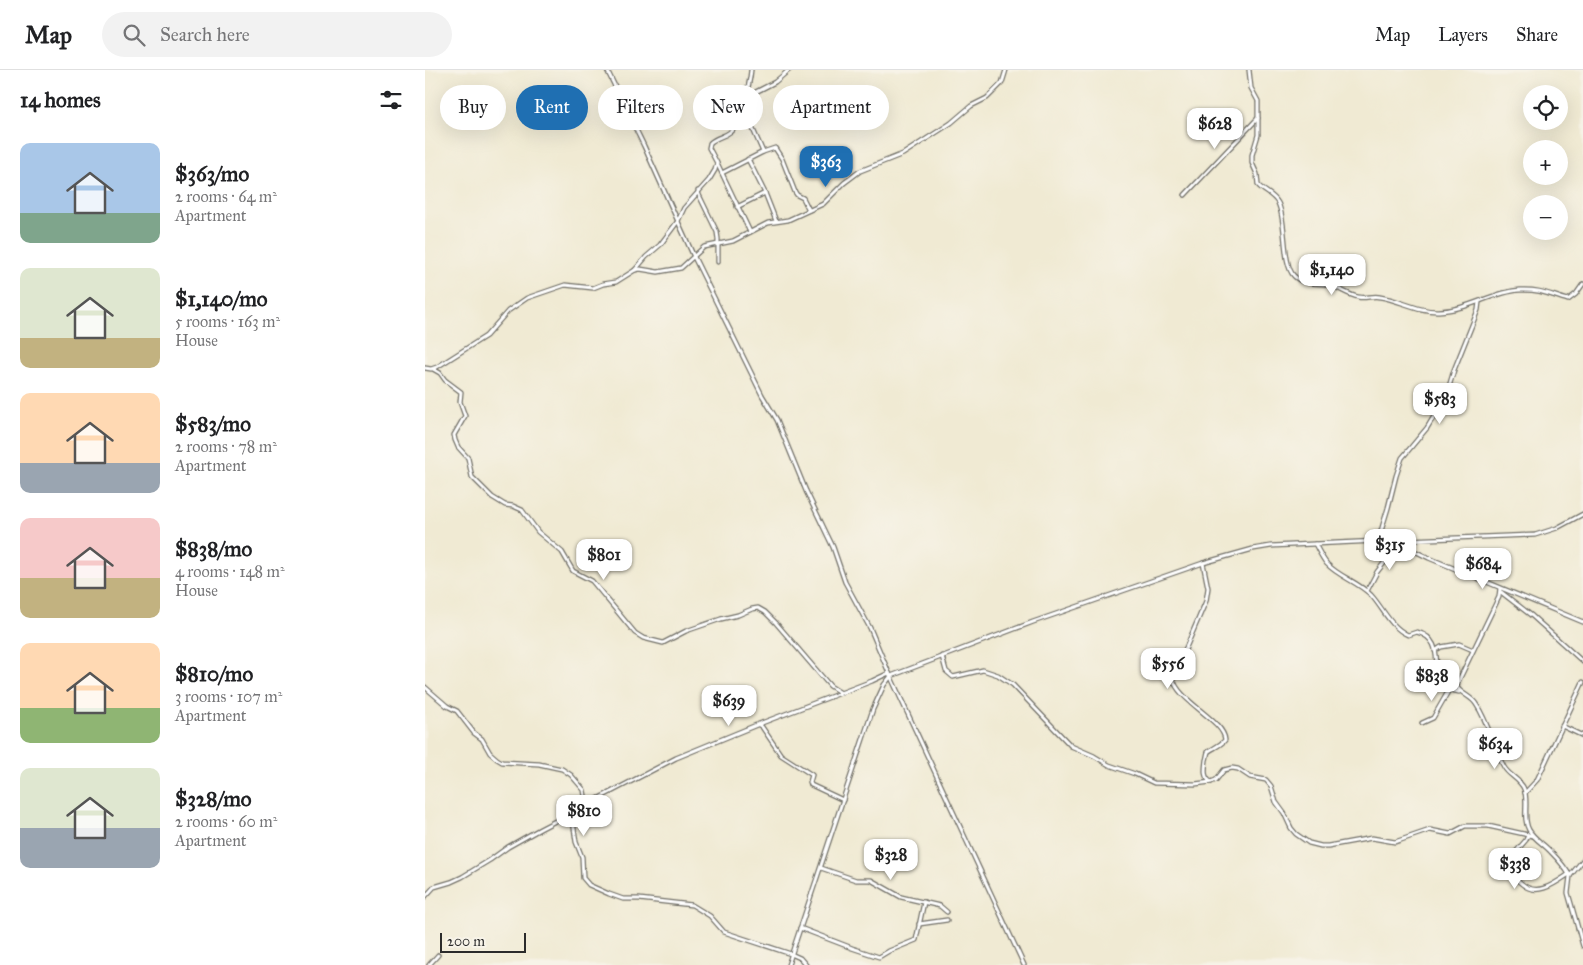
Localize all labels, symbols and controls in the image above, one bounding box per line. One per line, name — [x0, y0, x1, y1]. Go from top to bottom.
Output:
search box — [102, 12, 452, 57]
text: Map — [25, 20, 72, 50]
icon: search — [120, 21, 148, 49]
text: Search here — [160, 23, 250, 46]
text: Map — [1375, 24, 1410, 46]
text: Layers — [1438, 24, 1488, 46]
text: Share — [1516, 24, 1558, 46]
chip: Buy — [440, 85, 506, 130]
chip: Rent — [516, 85, 588, 130]
chip: Filters — [598, 85, 683, 130]
chip: New — [693, 85, 763, 130]
chip: Apartment — [773, 85, 889, 130]
map controls — [1523, 85, 1568, 240]
button: locate — [1523, 85, 1568, 130]
icon: filters — [377, 86, 405, 114]
text: 14 homes — [20, 87, 101, 113]
pin: $628 — [1185, 108, 1245, 150]
text: $628 — [1198, 114, 1232, 133]
button: + — [1523, 140, 1568, 185]
pin: $363 — [796, 146, 856, 188]
text: $363 — [811, 152, 841, 171]
text: $363/mo — [175, 161, 249, 187]
icon: home — [60, 163, 120, 223]
text: 2 rooms · 64 m² — [175, 187, 277, 206]
button: − — [1523, 195, 1568, 240]
text: Apartment — [175, 206, 247, 225]
pin: $1,140 — [1291, 254, 1373, 296]
text: $1,140 — [1310, 260, 1354, 279]
text: $1,140/mo — [175, 286, 268, 312]
icon: home — [60, 288, 120, 348]
text: 5 rooms · 163 m² — [175, 312, 280, 331]
text: House — [175, 331, 218, 350]
pin: $583 — [1410, 382, 1470, 425]
text: $583 — [1424, 389, 1456, 408]
text: $583/mo — [175, 411, 251, 437]
icon: home — [60, 413, 120, 473]
text: 2 rooms · 78 m² — [175, 437, 277, 456]
text: Apartment — [175, 456, 247, 475]
pin: $315 — [1360, 528, 1420, 571]
text: $315 — [1375, 535, 1405, 554]
text: $838/mo — [175, 536, 252, 562]
icon: home — [60, 538, 120, 598]
pin: $801 — [574, 538, 634, 581]
text: $801 — [587, 545, 621, 564]
pin: $684 — [1453, 548, 1513, 590]
text: $684 — [1465, 554, 1501, 573]
text: 4 rooms · 148 m² — [175, 562, 285, 581]
text: House — [175, 581, 218, 600]
pin: $556 — [1138, 648, 1198, 690]
text: $556 — [1152, 654, 1184, 673]
pin: $838 — [1402, 660, 1462, 702]
text: $810/mo — [175, 661, 253, 687]
icon: home — [60, 663, 120, 723]
text: $838 — [1415, 666, 1449, 685]
pin: $639 — [699, 684, 759, 727]
text: 3 rooms · 107 m² — [175, 687, 282, 706]
text: $639 — [713, 691, 745, 710]
text: Apartment — [175, 706, 247, 725]
pin: $634 — [1465, 728, 1525, 770]
text: $634 — [1478, 734, 1512, 753]
text: $328/mo — [175, 786, 251, 812]
icon: home — [60, 788, 120, 848]
pin: $810 — [554, 794, 614, 837]
text: $810 — [567, 801, 601, 820]
text: 2 rooms · 60 m² — [175, 812, 277, 831]
text: Apartment — [175, 831, 247, 850]
pin: $328 — [861, 838, 921, 881]
text: $328 — [875, 845, 907, 864]
pin: $338 — [1485, 848, 1545, 890]
text: $338 — [1500, 854, 1530, 873]
scale bar — [440, 930, 526, 953]
text: 200 m — [447, 933, 485, 950]

